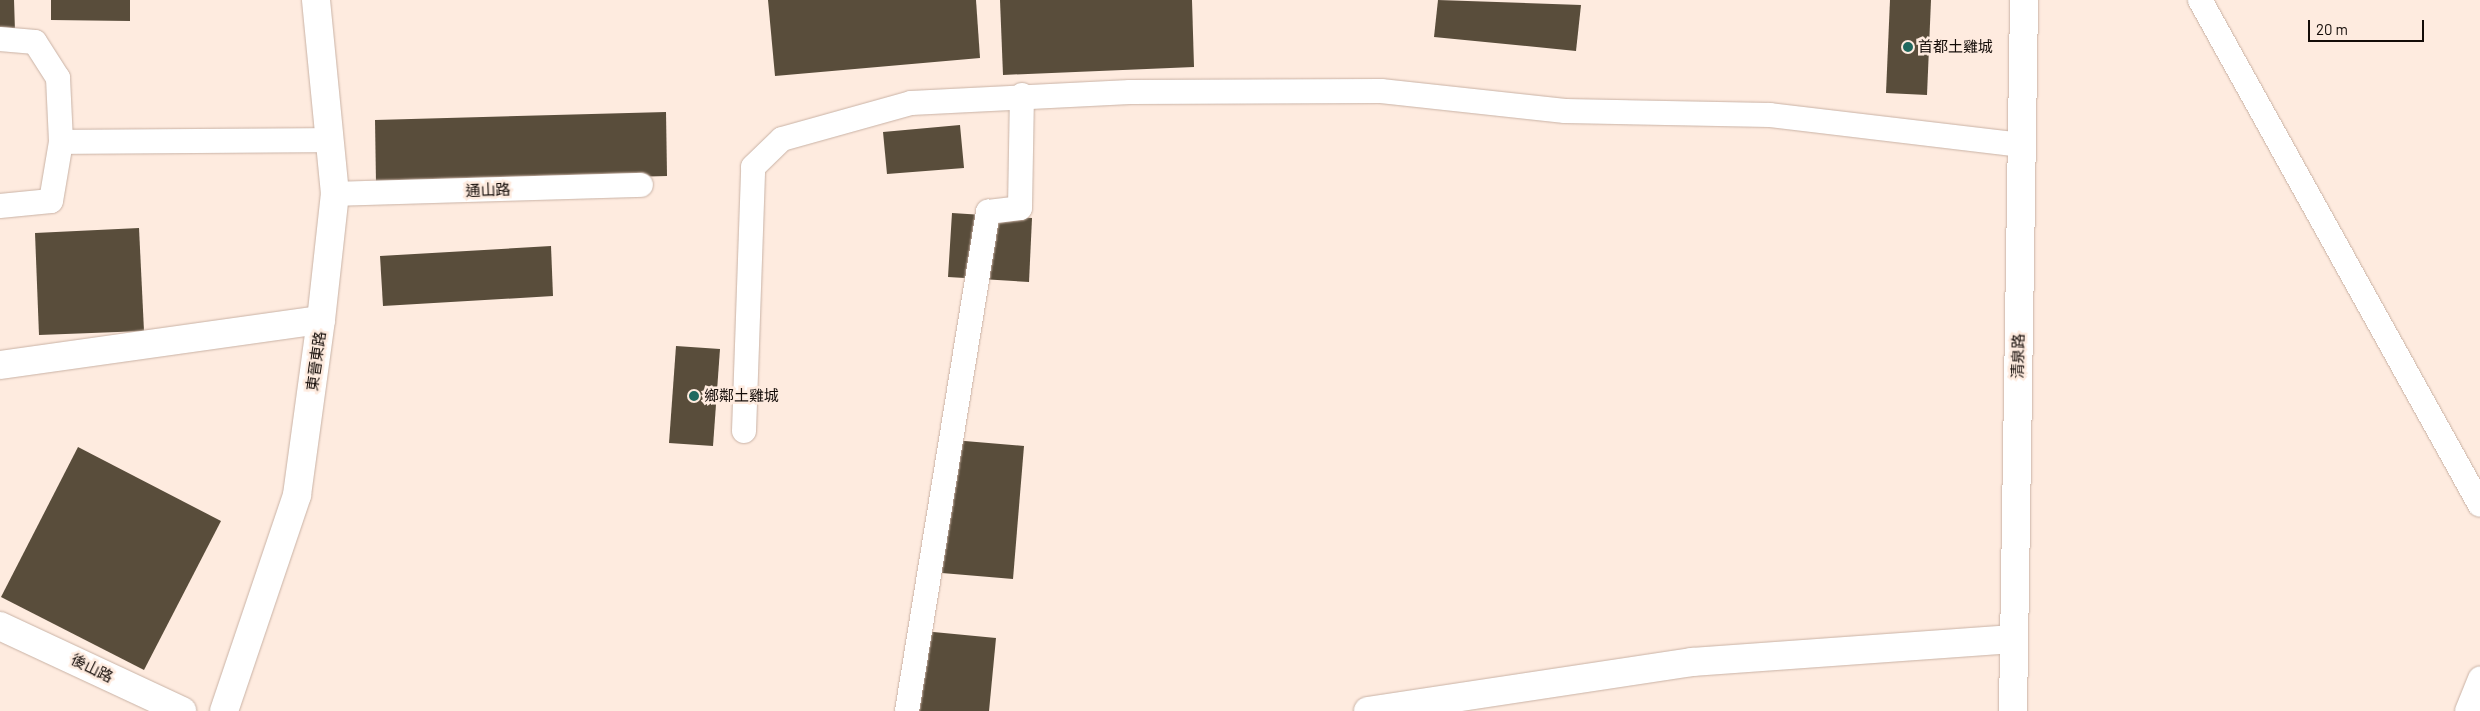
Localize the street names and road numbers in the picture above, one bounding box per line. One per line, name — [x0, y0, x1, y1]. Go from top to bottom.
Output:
street label: 通山路 — [465, 180, 511, 200]
street label: 東晉東路 — [303, 330, 329, 392]
street label: 清泉路 — [2009, 333, 2027, 379]
street label: 後山路 — [68, 650, 116, 686]

